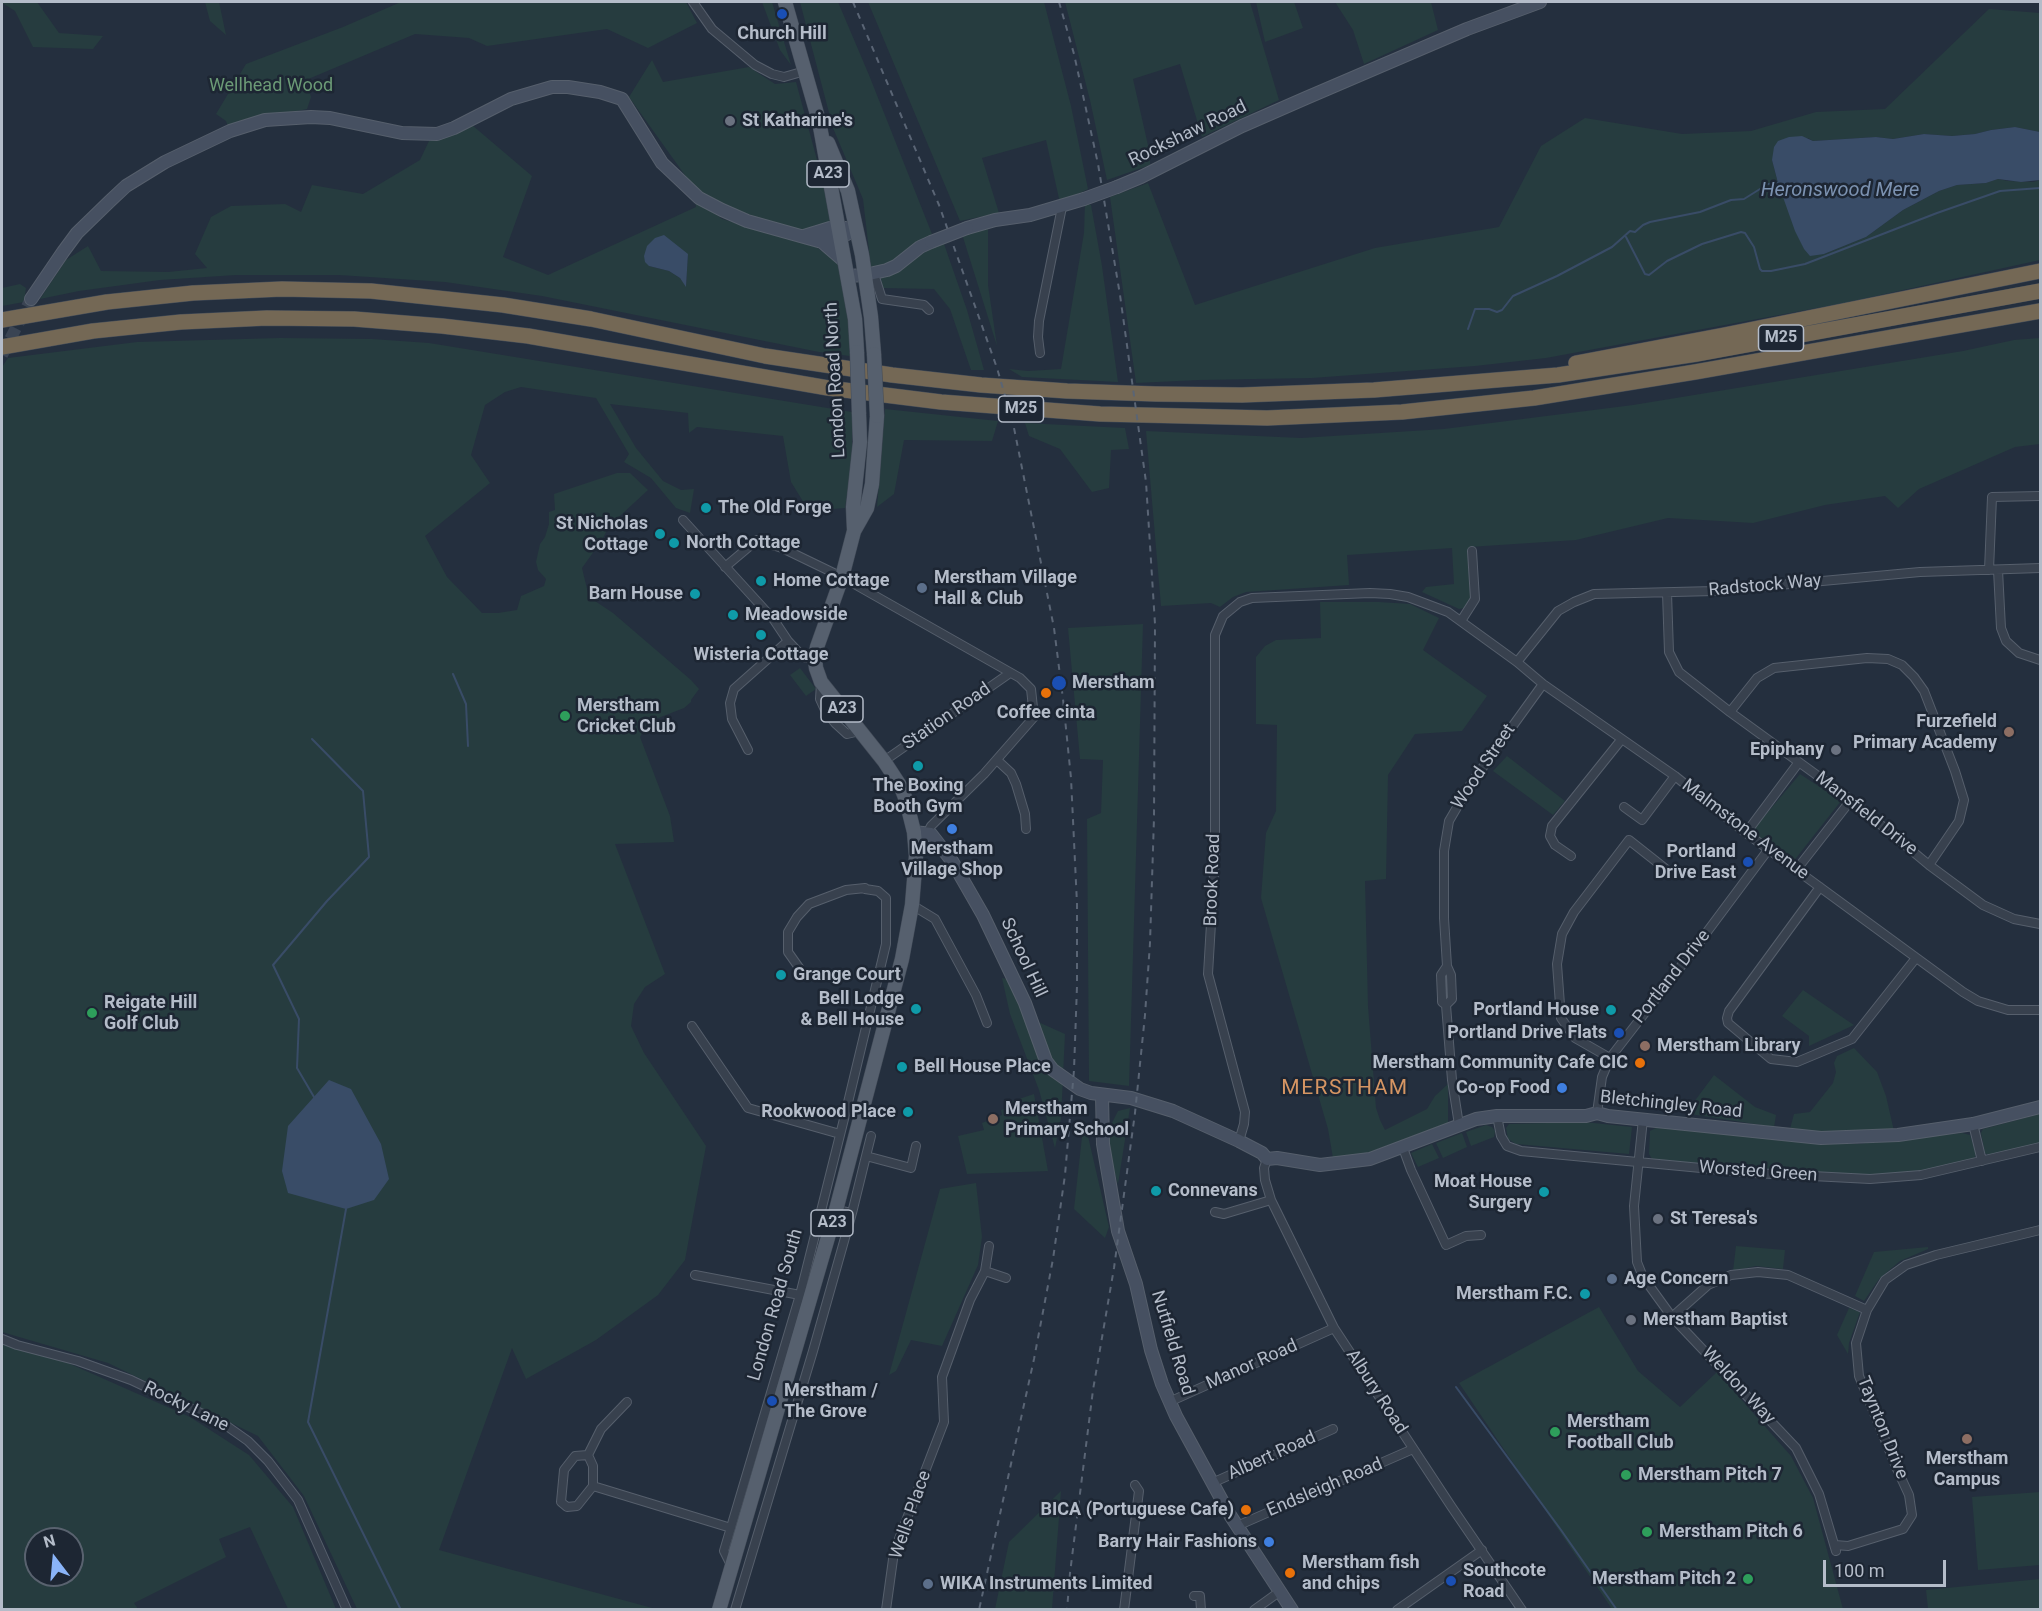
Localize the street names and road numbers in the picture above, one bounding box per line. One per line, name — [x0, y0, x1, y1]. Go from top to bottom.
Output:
street label: Rockshaw Road — [1126, 96, 1250, 172]
road number: A23 — [807, 161, 849, 187]
street label: London Road North — [821, 302, 851, 458]
road number: M25 — [1758, 325, 1804, 351]
road number: M25 — [998, 396, 1044, 422]
street label: Radstock Way — [1708, 570, 1822, 602]
street label: Station Road — [899, 679, 995, 755]
road number: A23 — [821, 696, 863, 722]
street label: Wood Street — [1448, 720, 1520, 814]
street label: Mansfield Drive — [1811, 767, 1921, 861]
street label: Malmstone Avenue — [1677, 775, 1813, 885]
street label: Brook Road — [1201, 833, 1225, 927]
street label: School Hill — [995, 915, 1051, 1001]
street label: Portland Drive — [1629, 926, 1715, 1028]
street label: Bletchingley Road — [1599, 1087, 1743, 1123]
street label: Worsted Green — [1698, 1157, 1818, 1187]
road number: A23 — [811, 1210, 853, 1236]
street label: London Road South — [744, 1226, 808, 1384]
street label: Nutfield Road — [1146, 1288, 1198, 1398]
street label: Manor Road — [1203, 1335, 1301, 1395]
street label: Weldon Way — [1697, 1343, 1779, 1429]
street label: Albury Road — [1341, 1346, 1411, 1438]
street label: Taynton Drive — [1852, 1374, 1912, 1482]
street label: Rocky Lane — [140, 1377, 232, 1437]
street label: Albert Road — [1225, 1427, 1319, 1485]
street label: Endsleigh Road — [1264, 1454, 1386, 1522]
street label: Wells Place — [886, 1468, 936, 1562]

